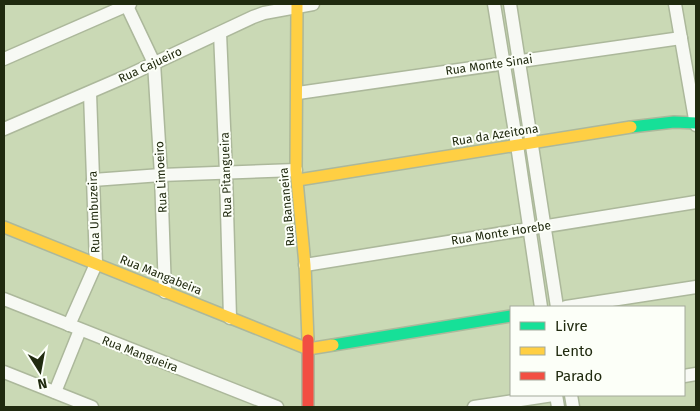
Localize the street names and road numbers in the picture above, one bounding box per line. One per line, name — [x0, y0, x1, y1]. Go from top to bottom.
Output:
street label: Rua Cajueiro — [116, 44, 184, 86]
street label: Rua Monte Sinai — [444, 52, 534, 78]
street label: Rua da Azeitona — [451, 121, 539, 149]
street label: Rua Pitangueira — [218, 132, 234, 218]
street label: Rua Limoeiro — [152, 141, 170, 213]
street label: Rua Bananeira — [277, 167, 297, 247]
street label: Rua Umbuzeira — [86, 171, 102, 253]
street label: Rua Monte Horebe — [450, 218, 552, 248]
street label: Rua Mangabeira — [118, 252, 204, 298]
street label: Rua Mangueira — [100, 333, 180, 375]

